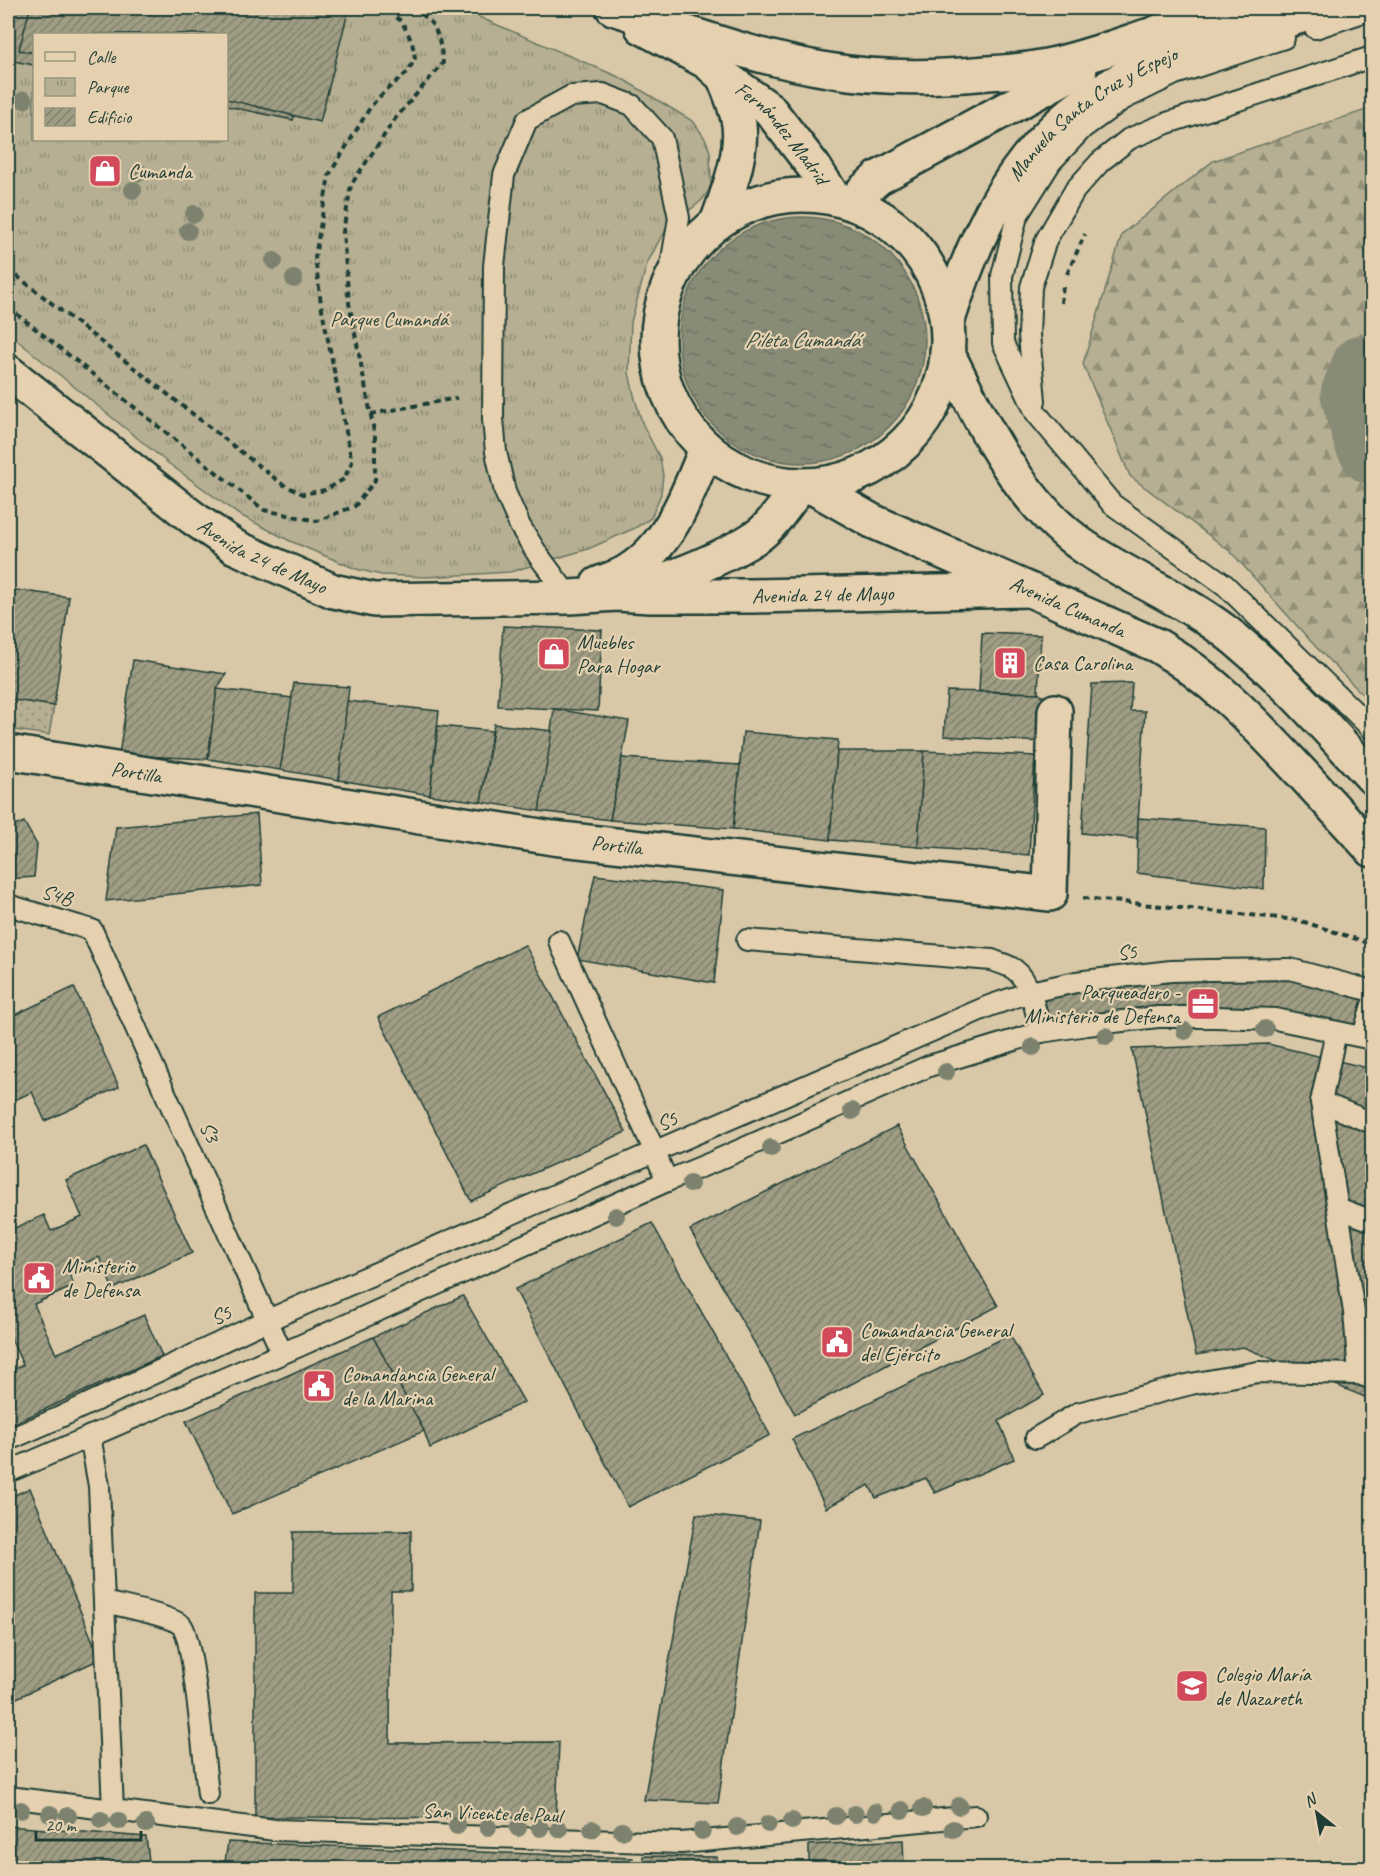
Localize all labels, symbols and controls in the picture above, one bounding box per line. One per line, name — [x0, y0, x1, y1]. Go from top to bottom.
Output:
legend — [33, 33, 228, 141]
street label: Manuela Santa Cruz y Espejo — [1002, 40, 1183, 186]
text: Calle — [87, 46, 116, 68]
text: Parque — [87, 76, 129, 98]
street label: Fernández Madrid — [730, 76, 836, 191]
text: Edificio — [87, 106, 133, 128]
shop icon: Cumanda — [87, 153, 123, 189]
place label: Cumanda — [128, 158, 194, 184]
park label: Parque Cumandá — [330, 306, 450, 332]
water label: Pileta Cumandá — [745, 326, 865, 354]
street label: Avenida 24 de Mayo — [192, 512, 332, 600]
street label: Avenida Cumanda — [1006, 570, 1132, 644]
street label: Avenida 24 de Mayo — [751, 580, 896, 609]
place label: Muebles Para Hogar — [577, 629, 661, 679]
shop icon: Muebles Para Hogar — [536, 636, 572, 672]
building icon: Casa Carolina — [992, 645, 1028, 681]
place label: Casa Carolina — [1033, 650, 1134, 676]
street label: Portilla — [109, 755, 166, 789]
street label: Portilla — [590, 829, 646, 861]
street label: S4B — [39, 878, 77, 913]
street label: S5 — [1116, 938, 1140, 966]
place label: Parqueadero - Ministerio de Defensa — [1025, 979, 1182, 1029]
office icon: Parqueadero - Ministerio de Defensa — [1185, 986, 1221, 1022]
street label: S5 — [653, 1104, 683, 1137]
street label: S3 — [194, 1118, 227, 1148]
place label: Ministerio de Defensa — [62, 1253, 142, 1303]
public building icon: Ministerio de Defensa — [21, 1260, 57, 1296]
street label: S5 — [207, 1298, 237, 1331]
place label: Comandancia General del Ejército — [860, 1317, 1014, 1367]
public building icon: Comandancia General del Ejército — [819, 1324, 855, 1360]
place label: Comandancia General de la Marina — [342, 1361, 496, 1411]
public building icon: Comandancia General de la Marina — [301, 1368, 337, 1404]
place label: Colegio María de Nazareth — [1215, 1661, 1313, 1711]
school or university icon: Colegio María de Nazareth — [1174, 1668, 1210, 1704]
north arrow — [1287, 1783, 1347, 1843]
text: N — [1300, 1788, 1322, 1812]
street label: San Vicente de Paul — [422, 1798, 566, 1829]
scale bar — [36, 1804, 141, 1842]
text: 20 m — [45, 1814, 78, 1836]

